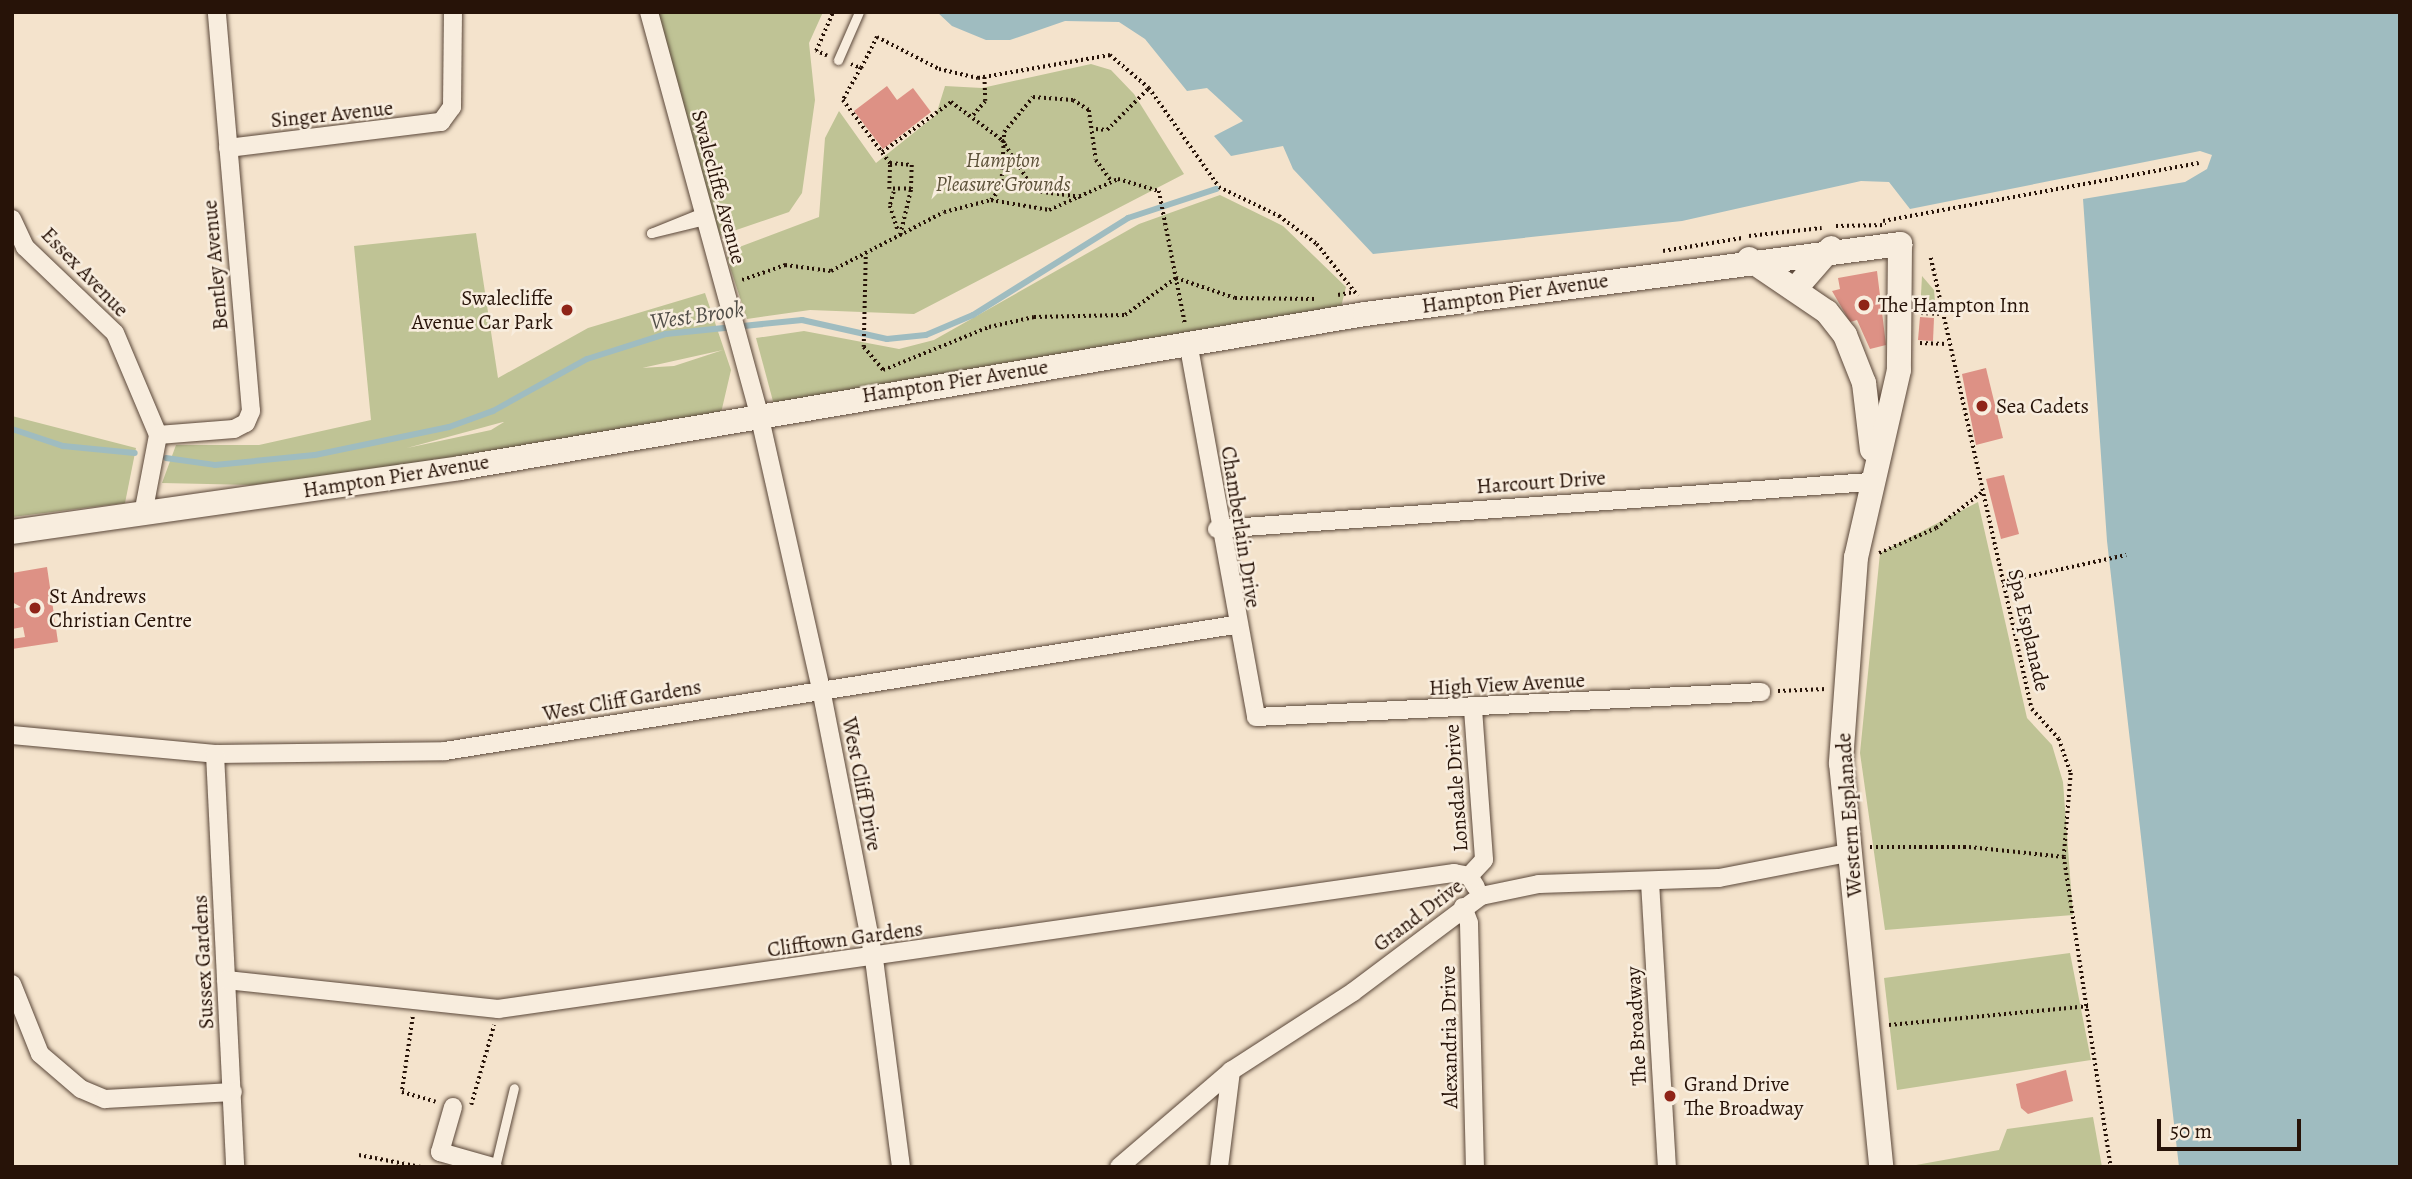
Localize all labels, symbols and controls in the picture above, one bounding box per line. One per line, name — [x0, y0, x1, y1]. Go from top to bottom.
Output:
street label: Singer Avenue — [270, 95, 394, 133]
street label: Swalecliffe Avenue — [686, 107, 752, 267]
park label: Hampton Pleasure Grounds — [935, 147, 1071, 197]
street label: Bentley Avenue — [197, 199, 233, 331]
street label: Essex Avenue — [36, 222, 134, 322]
street label: Hampton Pier Avenue — [1420, 267, 1610, 319]
place label: Swalecliffe Avenue Car Park — [412, 285, 553, 335]
place label: The Hampton Inn — [1878, 292, 2030, 318]
water label: West Brook — [648, 296, 746, 336]
marker: The Hampton Inn — [1856, 297, 1872, 313]
marker: Swalecliffe Avenue Car Park — [559, 302, 575, 318]
street label: Hampton Pier Avenue — [860, 354, 1050, 408]
place label: Sea Cadets — [1996, 393, 2089, 419]
marker: Sea Cadets — [1974, 398, 1990, 414]
street label: Chamberlain Drive — [1216, 444, 1266, 610]
street label: Hampton Pier Avenue — [301, 449, 491, 503]
street label: Harcourt Drive — [1475, 465, 1607, 499]
street label: Spa Esplanade — [2003, 566, 2055, 694]
place label: St Andrews Christian Centre — [49, 583, 192, 633]
marker: St Andrews Christian Centre — [27, 600, 43, 616]
street label: High View Avenue — [1428, 667, 1586, 701]
street label: West Cliff Gardens — [541, 674, 703, 726]
street label: West Cliff Drive — [837, 715, 887, 853]
street label: Lonsdale Drive — [1439, 723, 1473, 853]
street label: Western Esplanade — [1831, 732, 1867, 898]
street label: Grand Drive — [1368, 873, 1468, 957]
street label: Sussex Gardens — [187, 894, 219, 1030]
street label: Clifftown Gardens — [766, 916, 924, 962]
street label: Alexandria Drive — [1435, 965, 1463, 1109]
street label: The Broadway — [1620, 966, 1652, 1086]
place label: Grand Drive The Broadway — [1684, 1071, 1803, 1121]
marker: Grand Drive The Broadway — [1662, 1088, 1678, 1104]
scale bar — [2160, 1106, 2304, 1150]
text: 50 m — [2170, 1117, 2212, 1145]

